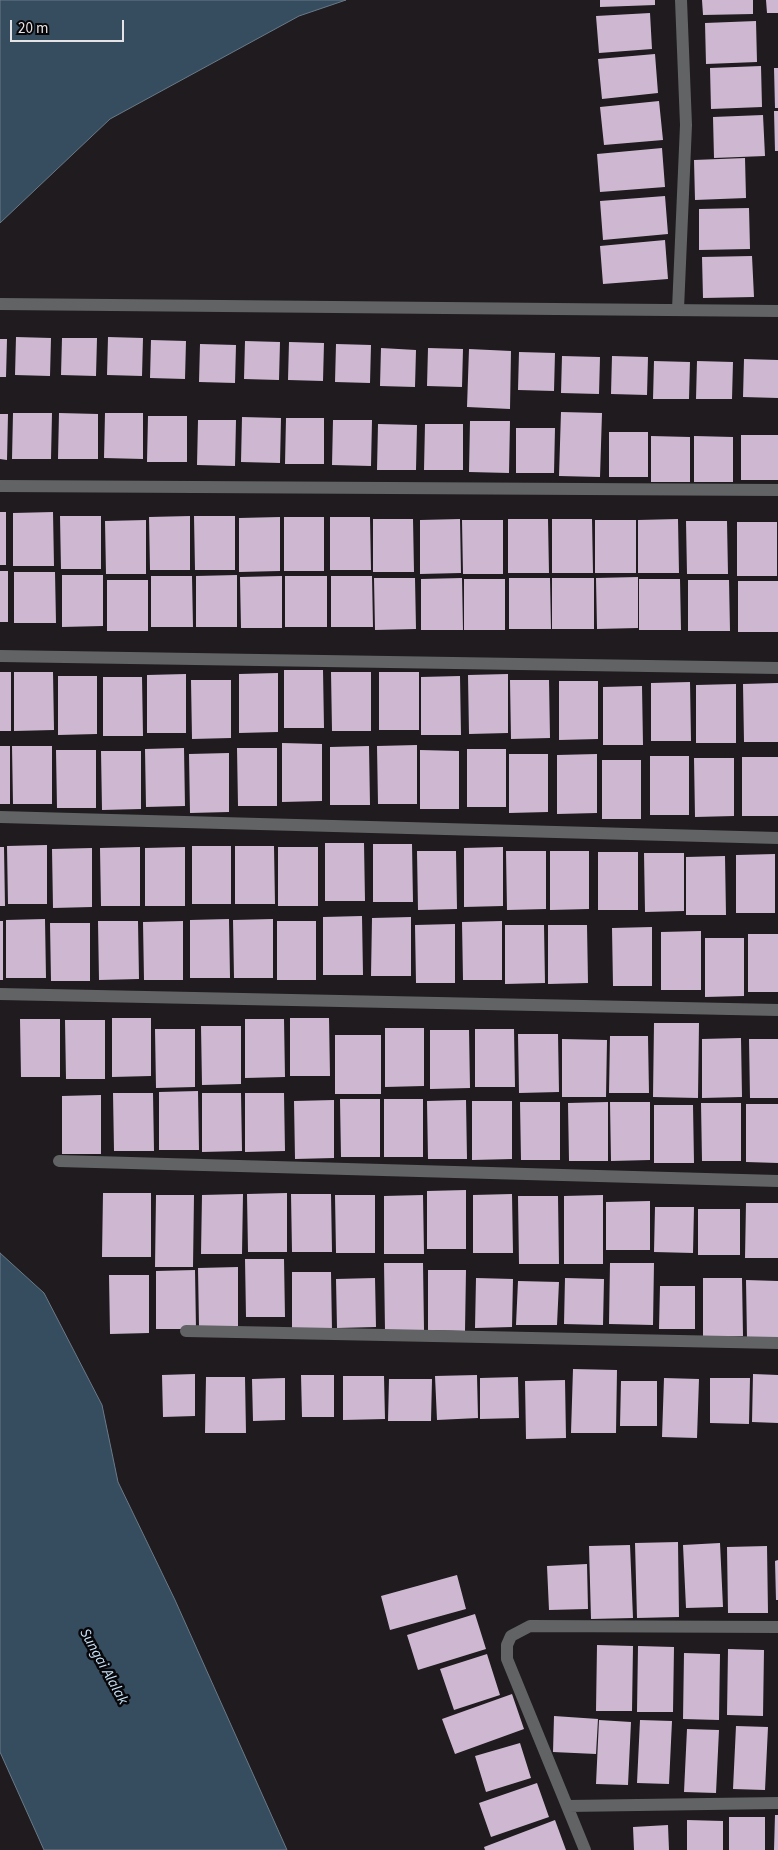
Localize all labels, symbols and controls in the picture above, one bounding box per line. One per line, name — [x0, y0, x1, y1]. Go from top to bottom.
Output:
scale bar — [12, 10, 126, 42]
text: 20 m — [18, 18, 48, 39]
water label: Sungai Alalak — [75, 1626, 131, 1708]

